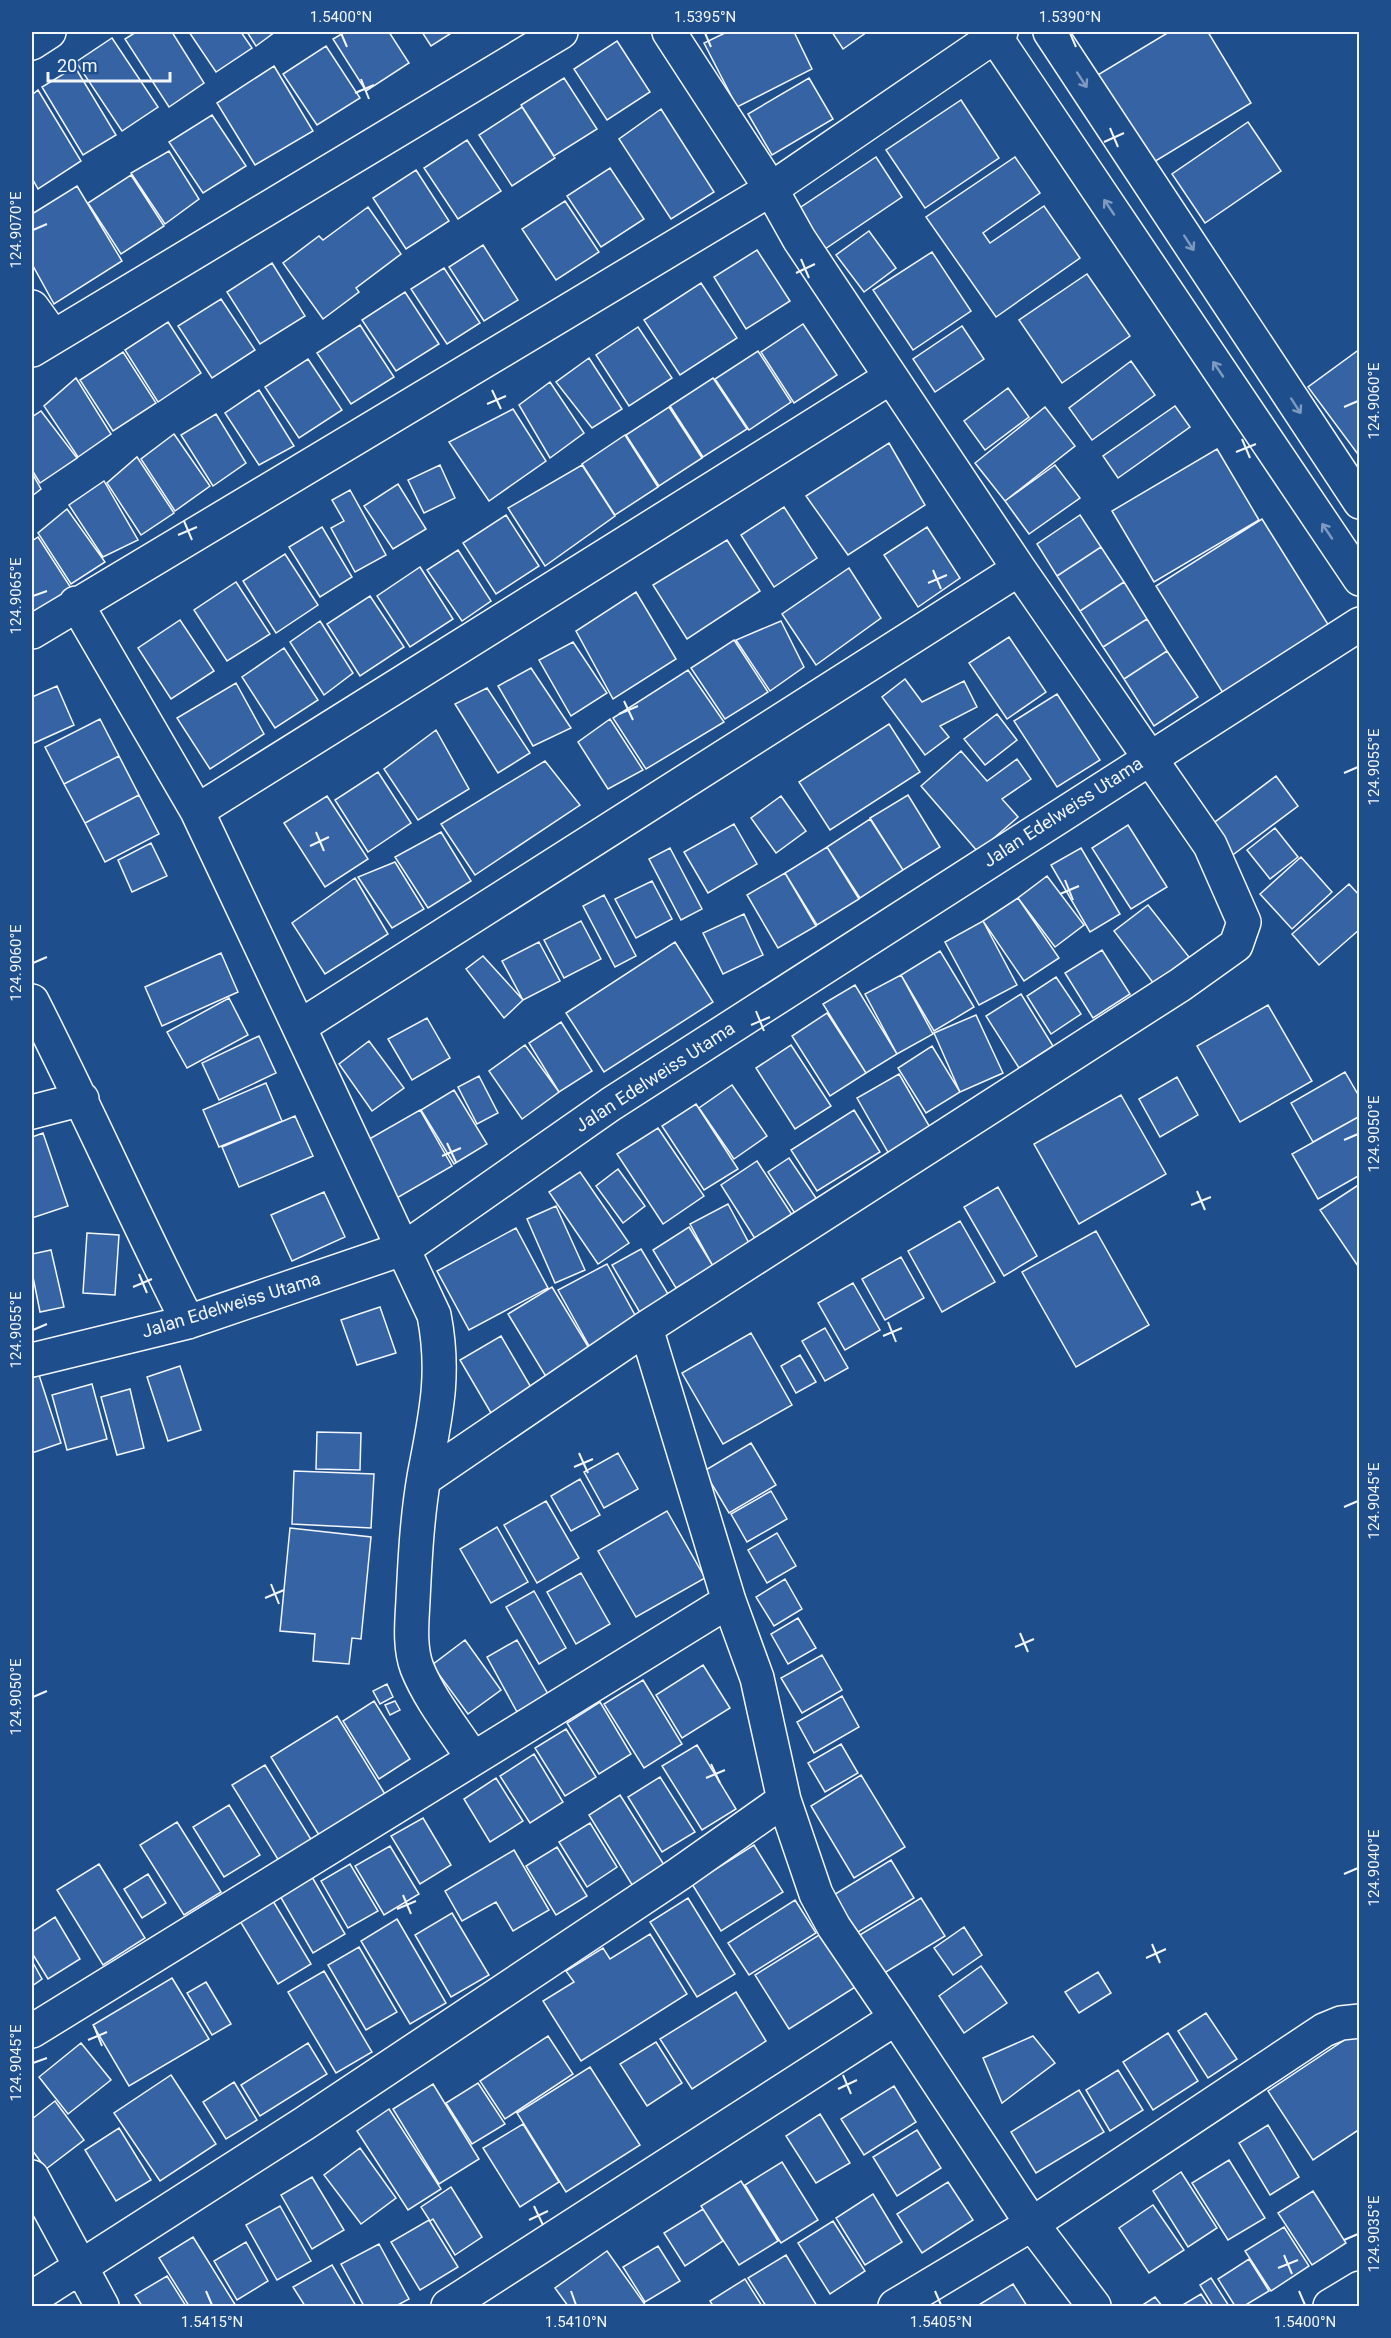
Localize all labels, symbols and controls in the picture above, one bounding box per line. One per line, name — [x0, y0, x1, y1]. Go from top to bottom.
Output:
text: 1.5400°N — [310, 8, 372, 26]
text: 1.5395°N — [674, 8, 736, 26]
text: 1.5390°N — [1039, 8, 1101, 26]
scale bar — [48, 45, 170, 83]
text: 20 m — [57, 55, 97, 76]
one-way arrow — [1076, 72, 1088, 88]
text: 124.9070°E — [7, 191, 25, 269]
one-way arrow — [1103, 199, 1115, 216]
one-way arrow — [1183, 234, 1195, 251]
one-way arrow — [1212, 361, 1224, 378]
text: 124.9060°E — [1365, 362, 1383, 440]
one-way arrow — [1291, 397, 1303, 414]
one-way arrow — [1321, 523, 1333, 540]
text: 124.9065°E — [7, 557, 25, 635]
text: 124.9055°E — [1365, 728, 1383, 806]
street label: Jalan Edelweiss Utama — [979, 752, 1146, 871]
text: 124.9060°E — [7, 924, 25, 1002]
street label: Jalan Edelweiss Utama — [571, 1017, 738, 1136]
text: 124.9050°E — [1365, 1095, 1383, 1173]
street label: Jalan Edelweiss Utama — [139, 1267, 323, 1342]
text: 124.9055°E — [7, 1291, 25, 1369]
text: 124.9045°E — [1365, 1462, 1383, 1540]
text: 124.9050°E — [7, 1658, 25, 1736]
text: 124.9040°E — [1365, 1829, 1383, 1907]
text: 124.9045°E — [7, 2024, 25, 2102]
text: 124.9035°E — [1365, 2195, 1383, 2273]
text: 1.5415°N — [181, 2313, 243, 2331]
text: 1.5410°N — [545, 2313, 607, 2331]
text: 1.5405°N — [910, 2313, 972, 2331]
text: 1.5400°N — [1274, 2313, 1336, 2331]

